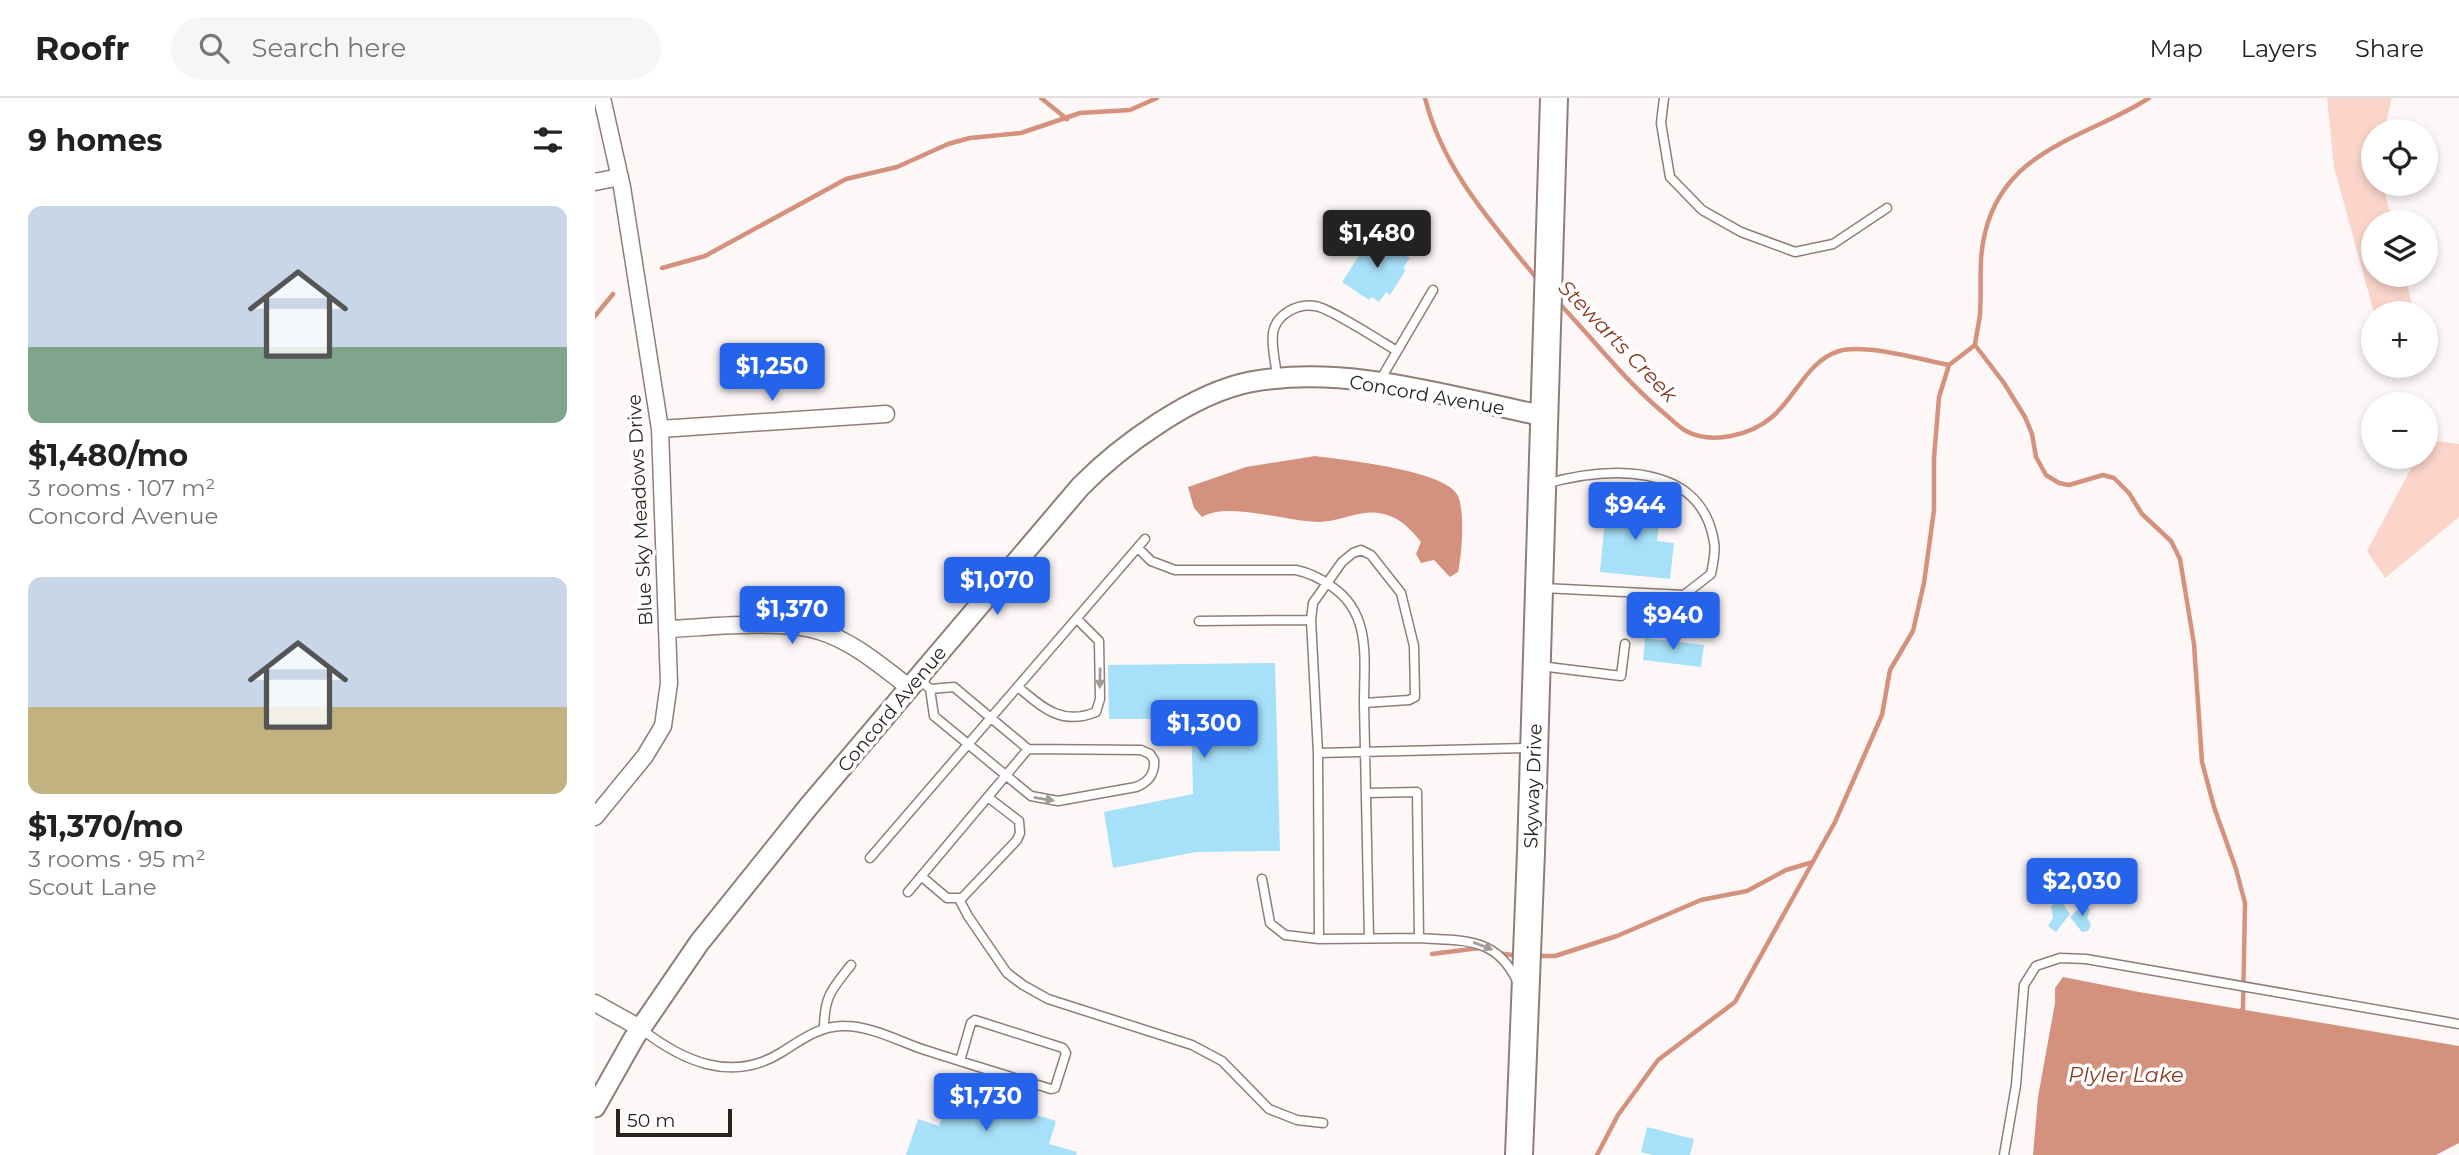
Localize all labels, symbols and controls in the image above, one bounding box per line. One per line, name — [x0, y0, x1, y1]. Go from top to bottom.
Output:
search box — [171, 17, 661, 80]
text: Roofr — [35, 28, 129, 68]
icon: search — [195, 29, 233, 67]
text: Search here — [251, 32, 406, 64]
text: Map — [2149, 34, 2203, 63]
text: Layers — [2241, 34, 2317, 63]
text: Share — [2355, 34, 2424, 63]
map controls — [2361, 119, 2438, 469]
button: locate — [2361, 119, 2438, 196]
icon: filters — [529, 121, 567, 159]
text: 9 homes — [28, 122, 163, 159]
button: layers — [2361, 210, 2438, 287]
pin: $1,480 — [1320, 211, 1434, 270]
text: $1,480 — [1339, 219, 1415, 247]
icon: home — [235, 251, 361, 377]
water label: Stewarts Creek — [1553, 275, 1684, 408]
button: + — [2361, 301, 2438, 378]
pin: $1,250 — [715, 344, 829, 403]
text: $1,250 — [736, 352, 808, 380]
street label: Concord Avenue — [1348, 370, 1506, 420]
button: − — [2361, 392, 2438, 469]
street label: Blue Sky Meadows Drive — [622, 393, 658, 627]
text: $1,480/mo — [28, 437, 188, 474]
text: 3 rooms · 107 m² — [28, 474, 215, 502]
pin: $944 — [1594, 482, 1676, 542]
text: $944 — [1605, 491, 1665, 519]
text: Concord Avenue — [28, 502, 218, 530]
pin: $1,070 — [940, 558, 1054, 617]
text: $1,070 — [960, 566, 1034, 594]
pin: $1,370 — [735, 587, 849, 646]
pin: $940 — [1632, 592, 1714, 652]
text: $1,370 — [756, 595, 828, 623]
text: $940 — [1643, 601, 1703, 629]
icon: home — [235, 622, 361, 748]
street label: Concord Avenue — [833, 641, 951, 777]
one-way arrow — [1094, 667, 1106, 689]
pin: $1,300 — [1147, 700, 1261, 760]
text: $1,300 — [1167, 709, 1241, 737]
street label: Skyway Drive — [1519, 723, 1547, 849]
one-way arrow — [1033, 794, 1055, 805]
text: $1,370/mo — [28, 808, 183, 845]
text: 3 rooms · 95 m² — [28, 845, 206, 873]
pin: $2,030 — [2025, 858, 2139, 918]
text: $2,030 — [2043, 867, 2121, 895]
text: Scout Lane — [28, 873, 157, 901]
one-way arrow — [1473, 941, 1494, 952]
water label: Plyler Lake — [2068, 1062, 2184, 1087]
pin: $1,730 — [929, 1074, 1043, 1133]
text: $1,730 — [950, 1082, 1022, 1110]
scale bar — [616, 1106, 731, 1138]
text: 50 m — [627, 1109, 675, 1132]

